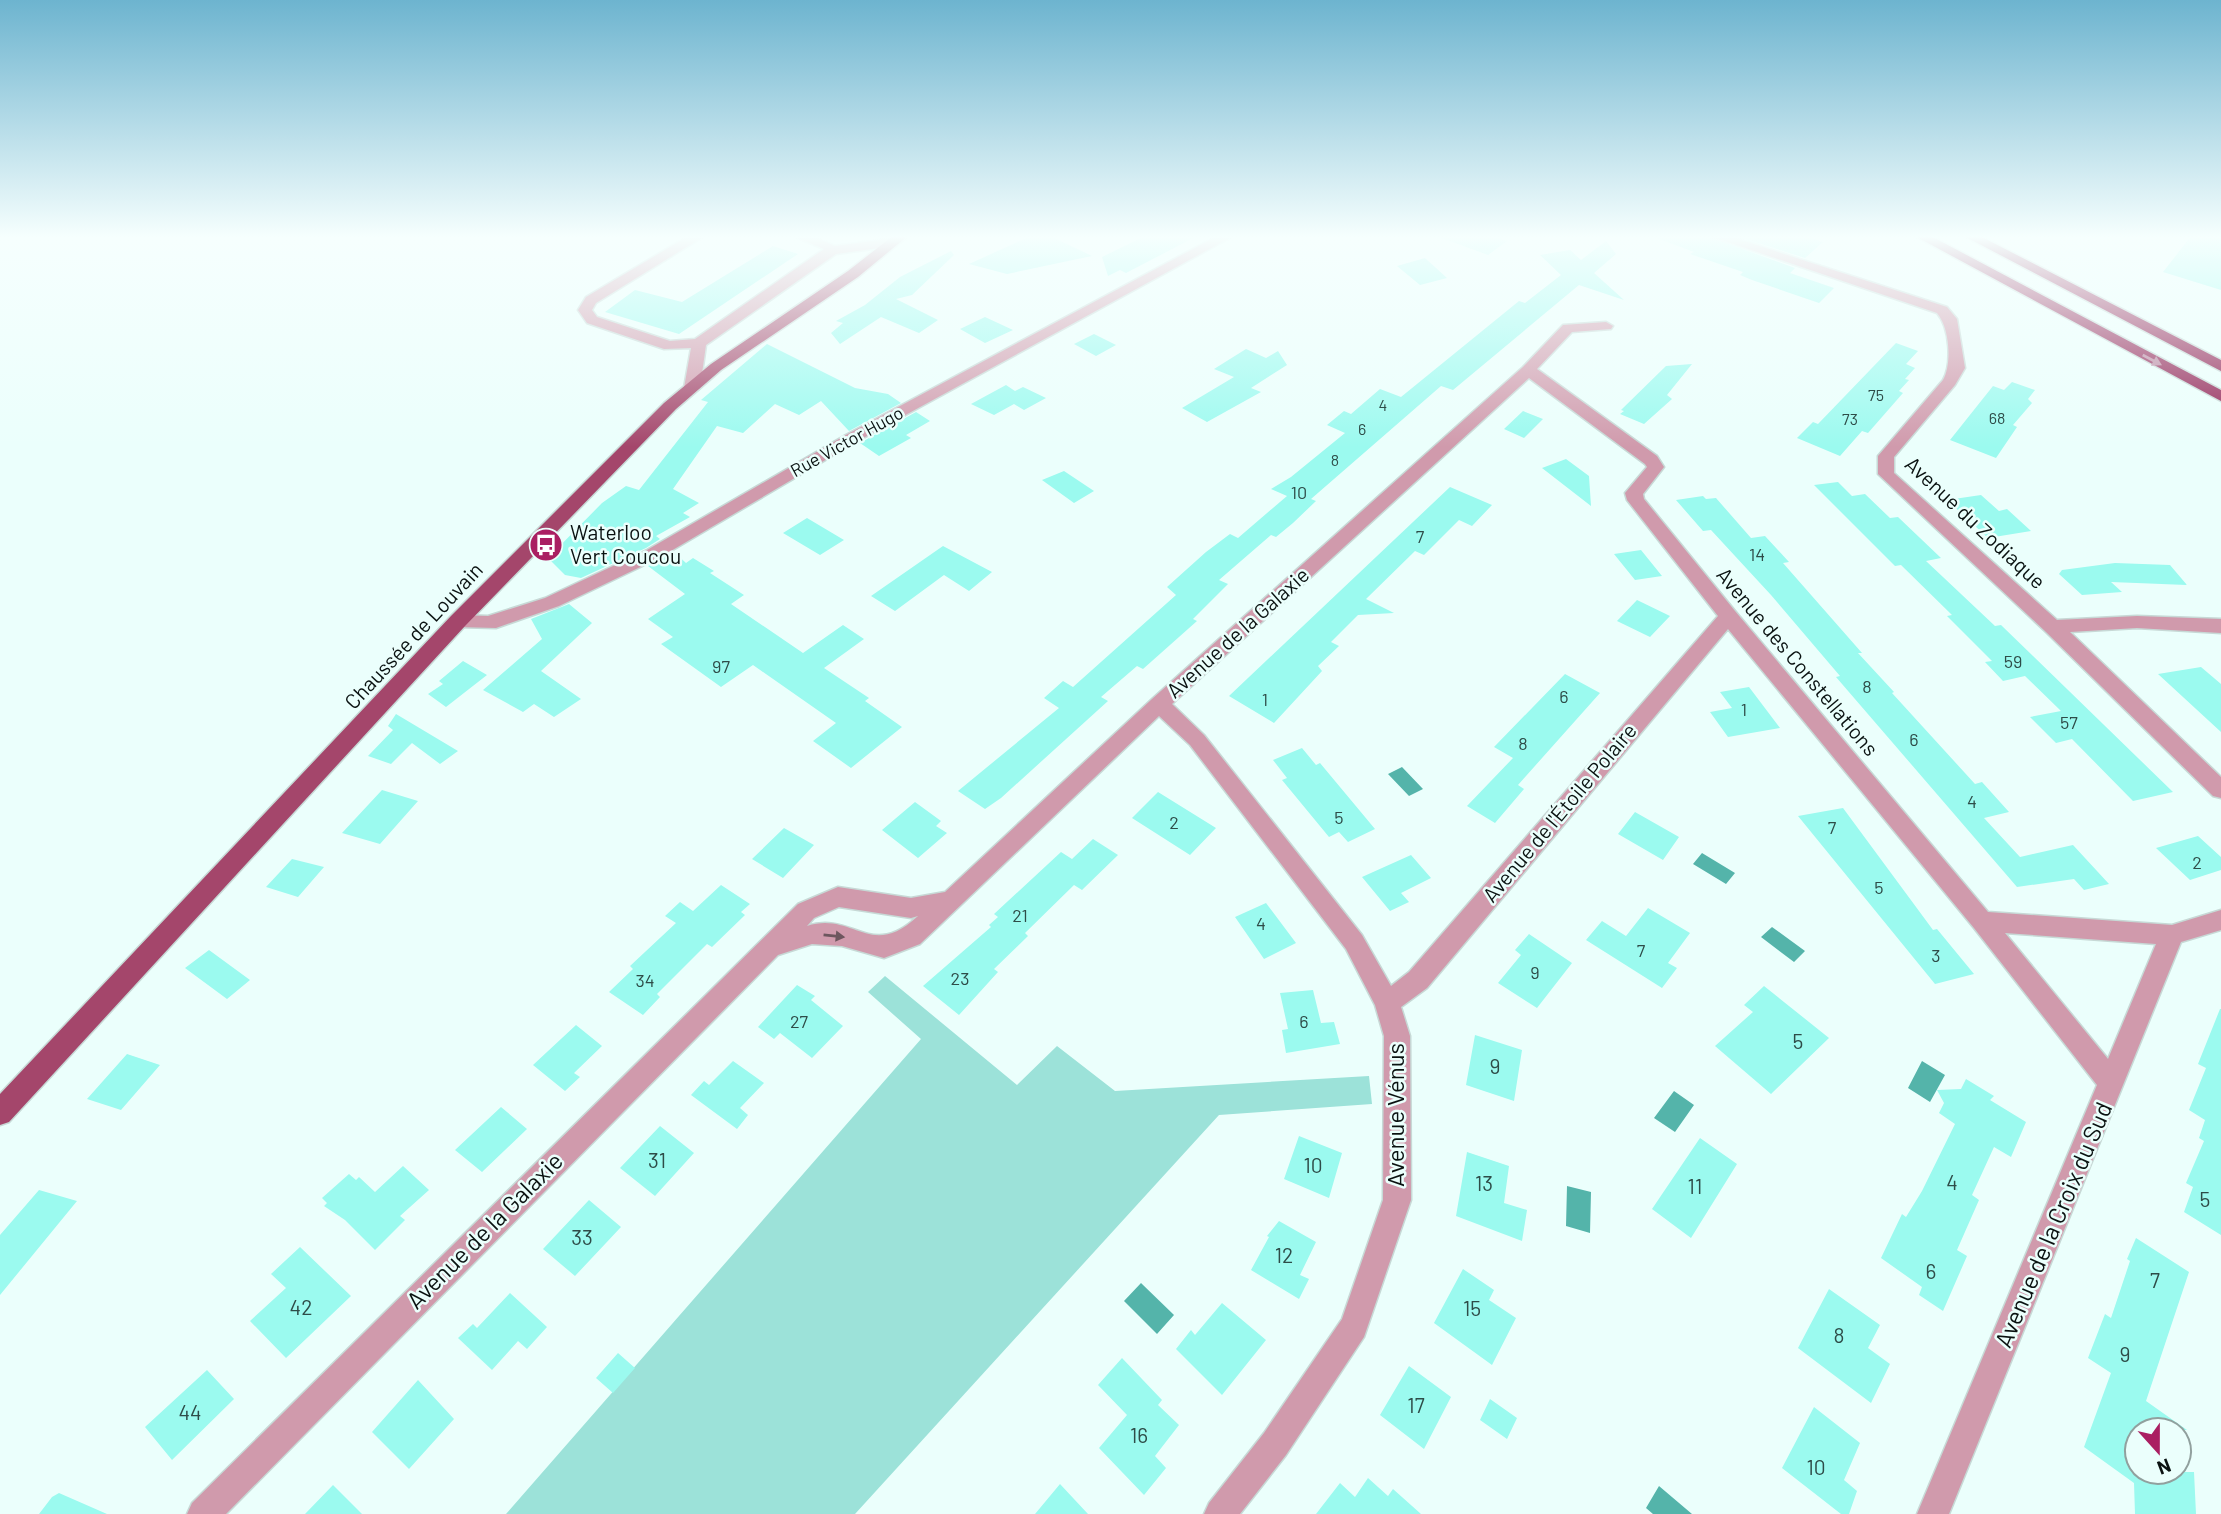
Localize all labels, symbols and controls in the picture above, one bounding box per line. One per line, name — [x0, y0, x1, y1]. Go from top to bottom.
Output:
one-way arrow — [2143, 353, 2163, 365]
house number: 75 — [1868, 385, 1884, 404]
house number: 4 — [1379, 395, 1387, 414]
street label: Rue Victor Hugo — [786, 401, 907, 481]
house number: 68 — [1989, 408, 2005, 427]
house number: 73 — [1842, 409, 1858, 428]
house number: 6 — [1358, 419, 1366, 438]
house number: 8 — [1331, 450, 1339, 469]
street label: Avenue du Zodiaque — [1901, 451, 2051, 593]
house number: 10 — [1291, 481, 1307, 503]
place label: Waterloo Vert Coucou — [570, 519, 681, 568]
house number: 7 — [1416, 525, 1425, 547]
bus stop icon: Waterloo Vert Coucou — [527, 526, 565, 564]
house number: 14 — [1749, 543, 1765, 565]
street label: Chaussée de Louvain — [339, 557, 487, 713]
street label: Avenue de la Galaxie — [1161, 561, 1313, 702]
street label: Avenue des Constellations — [1712, 562, 1884, 760]
house number: 59 — [2004, 650, 2022, 672]
house number: 97 — [712, 655, 730, 677]
house number: 8 — [1862, 675, 1872, 697]
house number: 6 — [1559, 685, 1569, 707]
house number: 1 — [1262, 688, 1268, 710]
house number: 1 — [1741, 698, 1747, 720]
house number: 57 — [2060, 711, 2078, 733]
street label: Avenue de l'Étoile Polaire — [1477, 718, 1641, 906]
house number: 6 — [1909, 728, 1919, 750]
house number: 8 — [1518, 732, 1528, 754]
house number: 4 — [1967, 790, 1977, 812]
house number: 5 — [1334, 806, 1344, 828]
house number: 2 — [1169, 811, 1179, 833]
house number: 7 — [1828, 816, 1837, 838]
house number: 2 — [2192, 851, 2202, 873]
house number: 5 — [1874, 876, 1884, 898]
house number: 21 — [1012, 904, 1028, 926]
house number: 4 — [1256, 912, 1266, 934]
one-way arrow — [823, 931, 845, 942]
house number: 7 — [1637, 939, 1646, 961]
house number: 3 — [1931, 944, 1941, 966]
house number: 9 — [1530, 961, 1540, 983]
house number: 23 — [951, 967, 969, 989]
house number: 34 — [635, 969, 655, 991]
house number: 27 — [790, 1010, 809, 1032]
house number: 6 — [1299, 1010, 1309, 1032]
house number: 5 — [1793, 1028, 1803, 1053]
street label: Avenue Vénus — [1380, 1043, 1409, 1187]
house number: 9 — [1490, 1053, 1500, 1078]
street label: Avenue de la Croix du Sud — [1988, 1097, 2117, 1351]
street label: Avenue de la Galaxie — [400, 1146, 568, 1314]
house number: 31 — [648, 1147, 666, 1172]
house number: 10 — [1303, 1152, 1323, 1177]
house number: 4 — [1946, 1169, 1958, 1194]
house number: 13 — [1475, 1170, 1493, 1195]
house number: 11 — [1688, 1173, 1702, 1198]
house number: 5 — [2200, 1186, 2210, 1211]
house number: 33 — [571, 1224, 593, 1249]
house number: 12 — [1275, 1242, 1293, 1267]
house number: 6 — [1926, 1258, 1936, 1283]
house number: 7 — [2150, 1267, 2160, 1292]
house number: 42 — [290, 1294, 312, 1319]
house number: 15 — [1463, 1295, 1481, 1320]
house number: 8 — [1834, 1322, 1844, 1347]
house number: 9 — [2120, 1341, 2130, 1366]
house number: 17 — [1407, 1392, 1425, 1417]
house number: 44 — [178, 1399, 202, 1424]
north arrow — [2123, 1416, 2193, 1486]
house number: 16 — [1130, 1422, 1148, 1447]
house number: 10 — [1806, 1454, 1826, 1479]
text: N — [2154, 1454, 2174, 1480]

